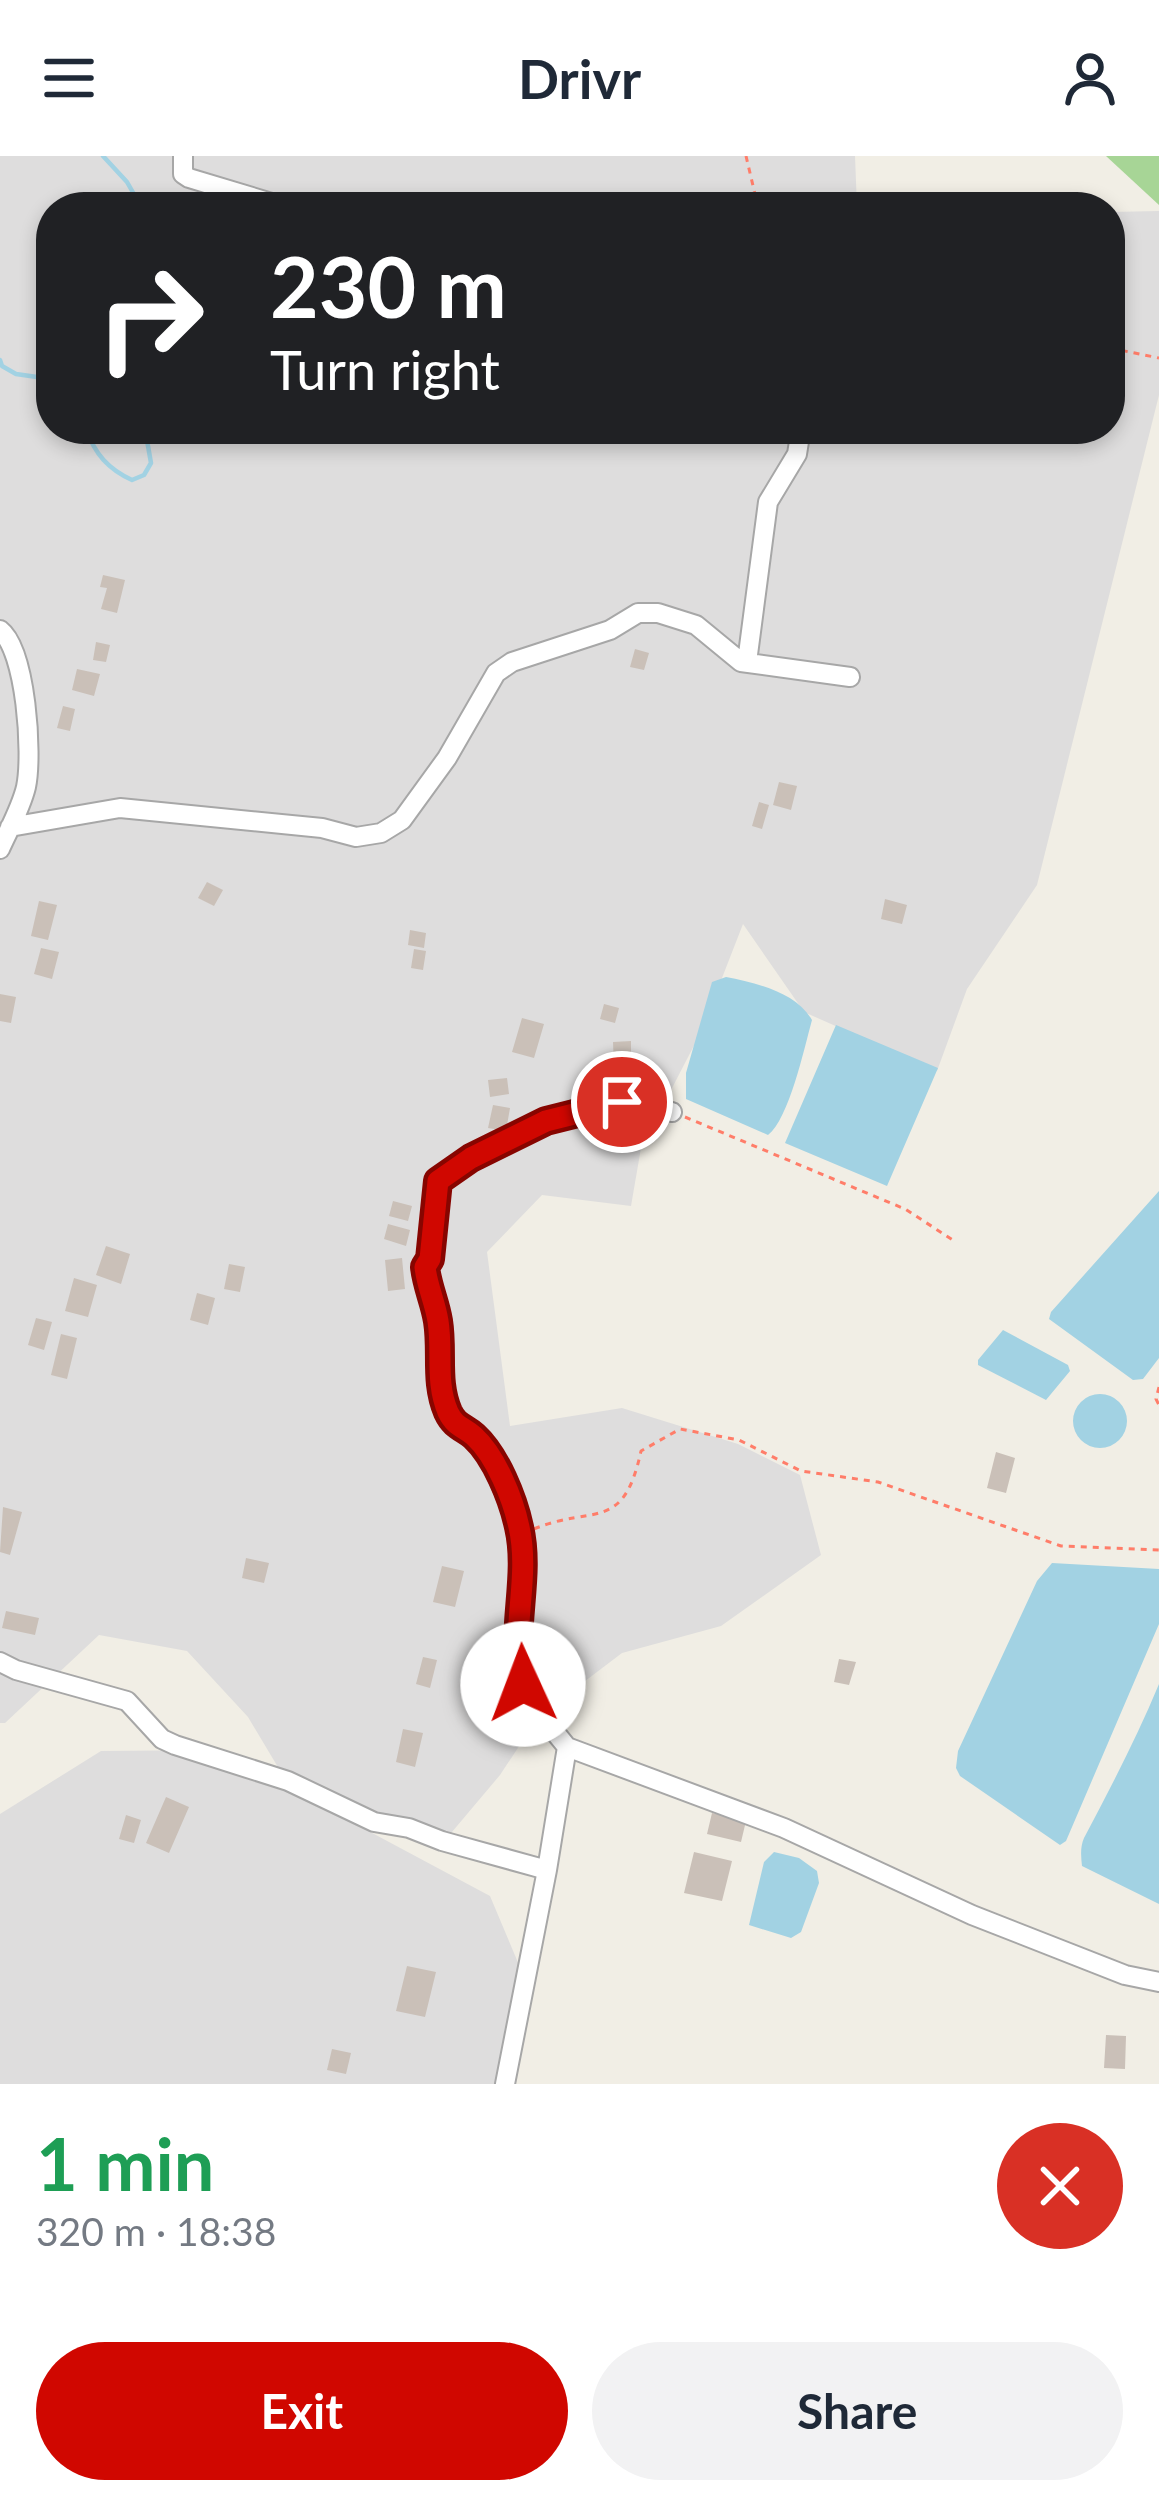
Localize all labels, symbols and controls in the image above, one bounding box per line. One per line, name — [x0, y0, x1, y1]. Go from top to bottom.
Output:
icon: menu — [36, 45, 102, 111]
icon: person — [1057, 45, 1123, 111]
text: Drivr — [518, 46, 641, 111]
text: 230 m — [270, 235, 507, 336]
icon: right — [72, 240, 228, 396]
text: Turn right — [270, 337, 500, 402]
pin — [571, 1051, 673, 1153]
icon: arrive — [589, 1069, 655, 1135]
position arrow — [460, 1621, 586, 1747]
text: 1 min — [36, 2120, 214, 2206]
button: close — [997, 2123, 1123, 2249]
text: 320 m · 18:38 — [36, 2208, 276, 2254]
button: Exit — [36, 2342, 568, 2480]
button: Share — [592, 2342, 1123, 2480]

